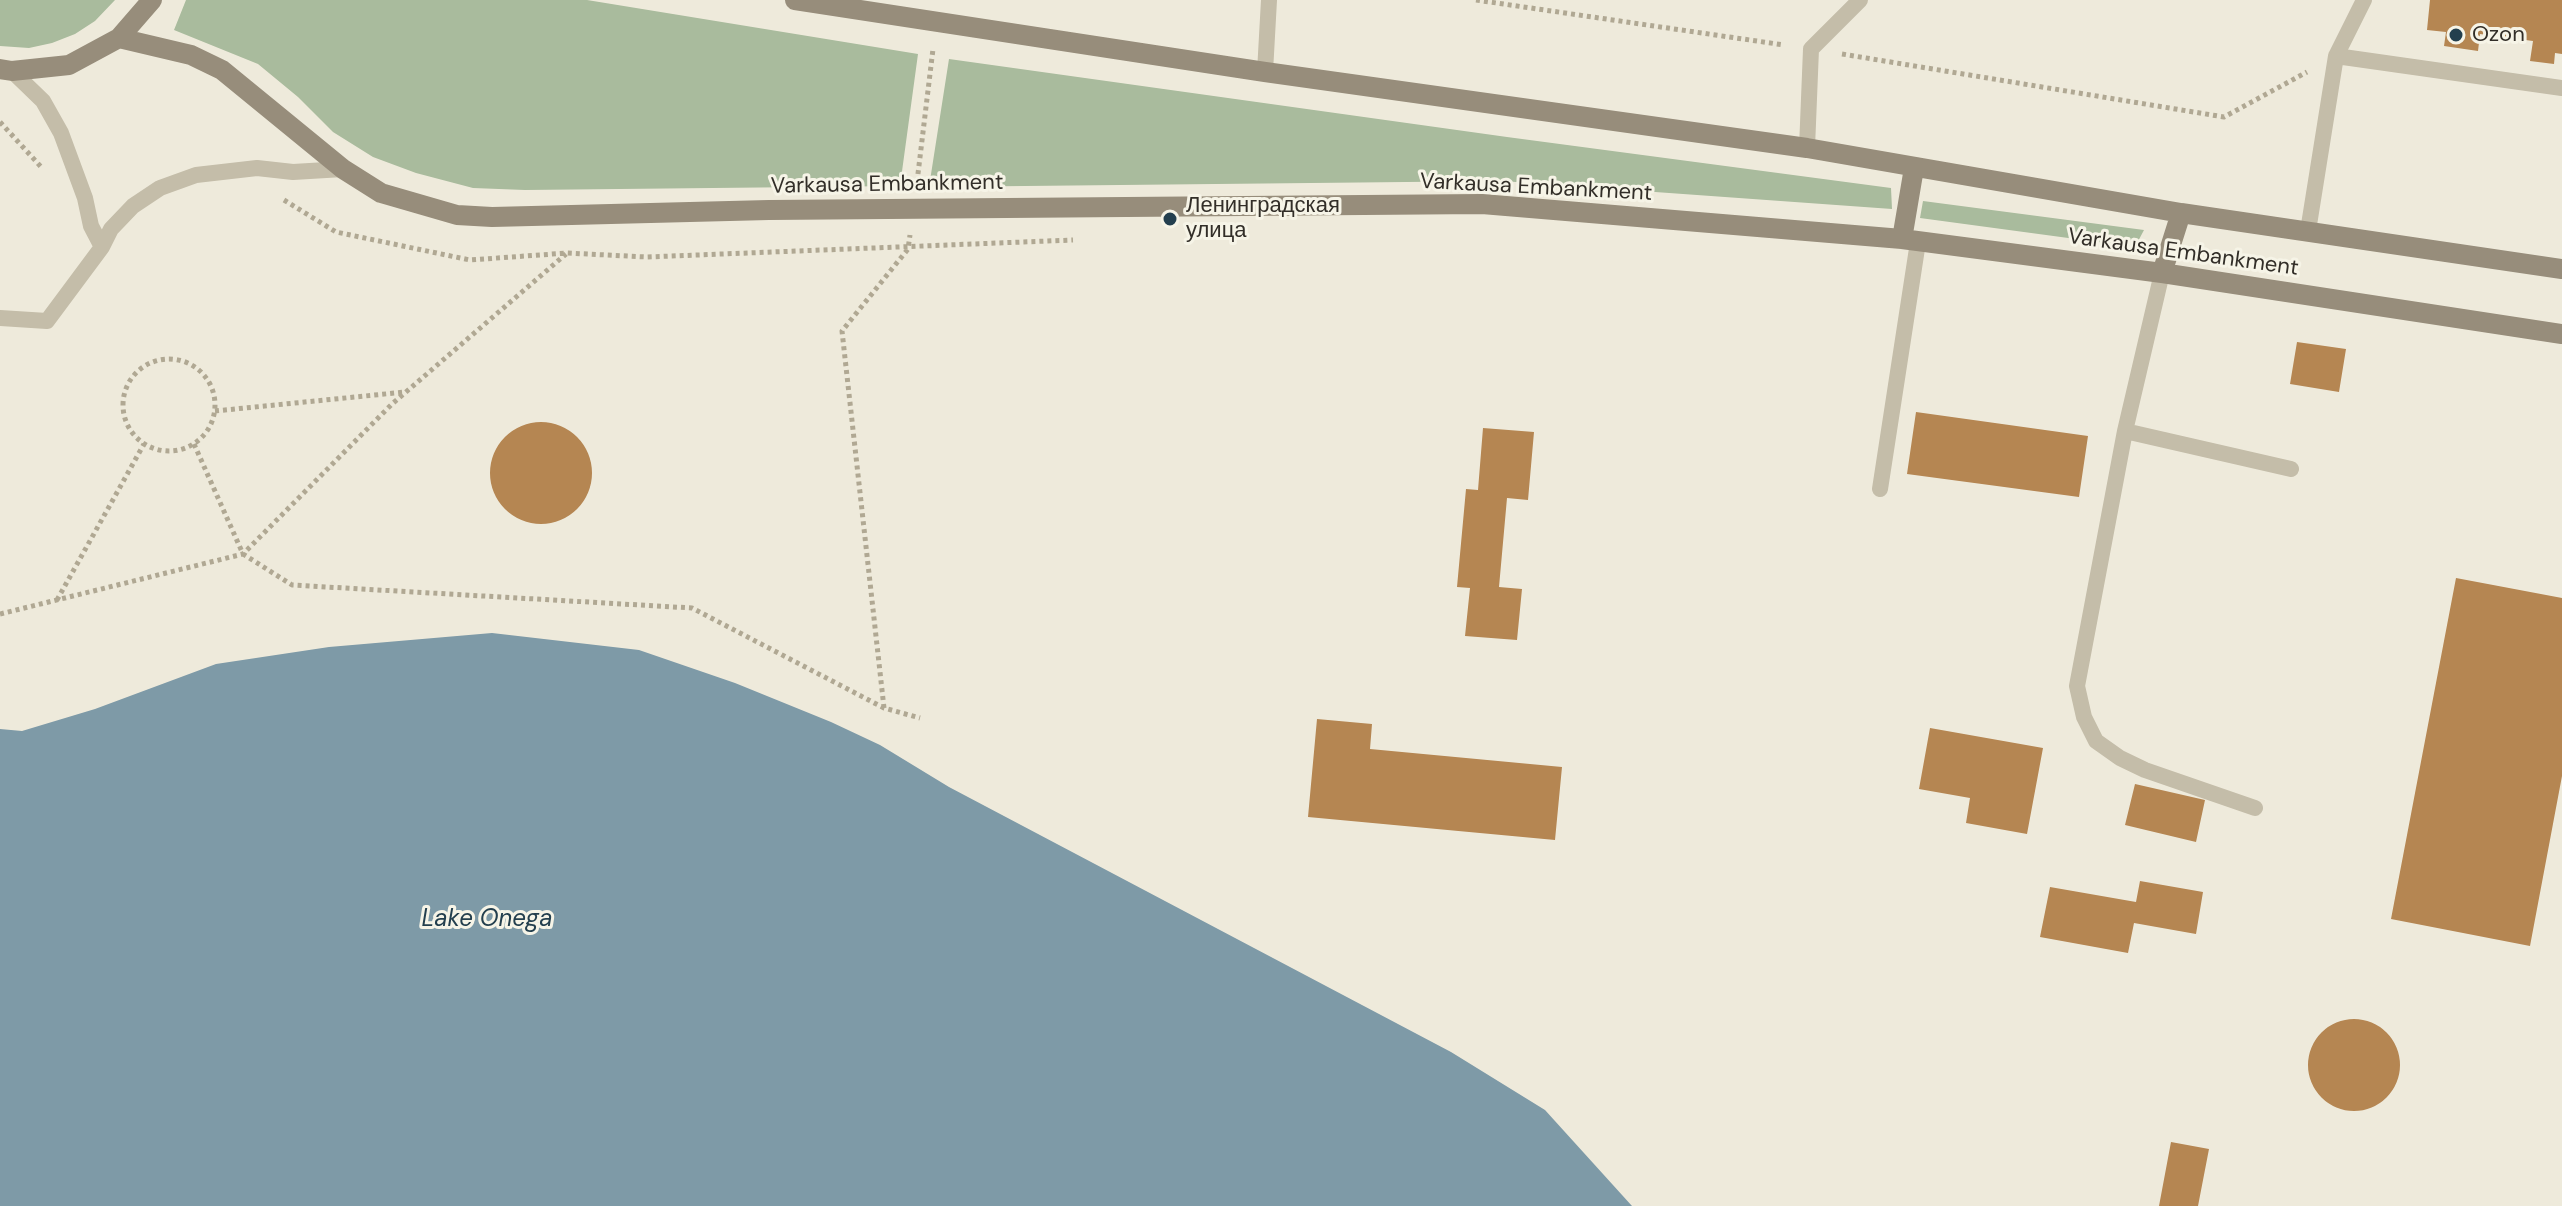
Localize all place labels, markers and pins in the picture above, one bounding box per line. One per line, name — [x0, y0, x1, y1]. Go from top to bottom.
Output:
place label: Ozon — [2472, 22, 2525, 48]
marker: Ozon — [2447, 26, 2465, 44]
place label: Ленинградская улица — [1186, 193, 1340, 244]
marker: Ленинградская улица — [1161, 210, 1179, 228]

